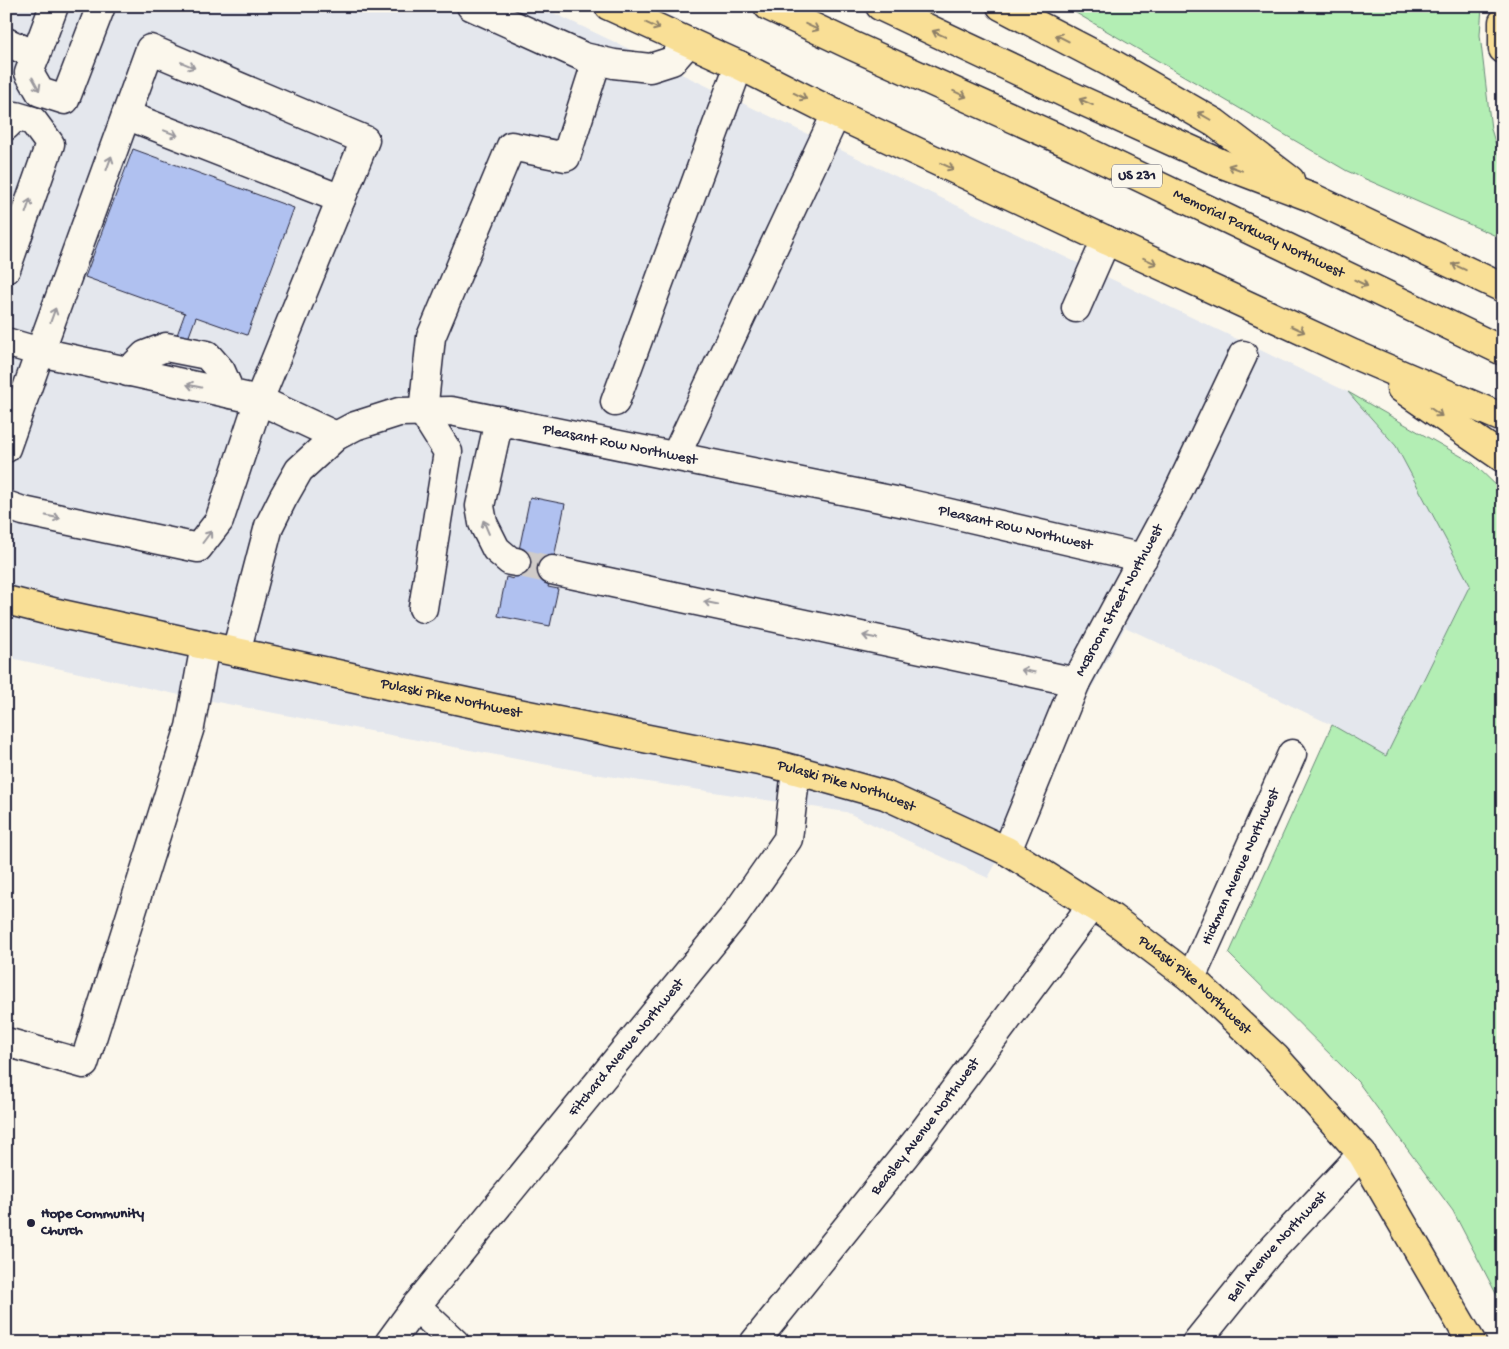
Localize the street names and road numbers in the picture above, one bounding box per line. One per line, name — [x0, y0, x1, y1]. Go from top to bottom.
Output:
road number: US 231 — [1112, 165, 1162, 188]
street label: Memorial Parkway Northwest — [1170, 185, 1349, 283]
street label: Pleasant Row Northwest — [540, 421, 701, 470]
street label: Pleasant Row Northwest — [936, 502, 1096, 555]
street label: McBroom Street Northwest — [1072, 520, 1169, 680]
street label: Pulaski Pike Northwest — [378, 675, 525, 723]
street label: Pulaski Pike Northwest — [774, 756, 920, 817]
street label: Hickman Avenue Northwest — [1198, 784, 1285, 948]
street label: Pulaski Pike Northwest — [1133, 931, 1256, 1040]
street label: Fitchard Avenue Northwest — [564, 974, 690, 1121]
street label: Beasley Avenue Northwest — [867, 1053, 985, 1200]
street label: Bell Avenue Northwest — [1223, 1186, 1333, 1307]

